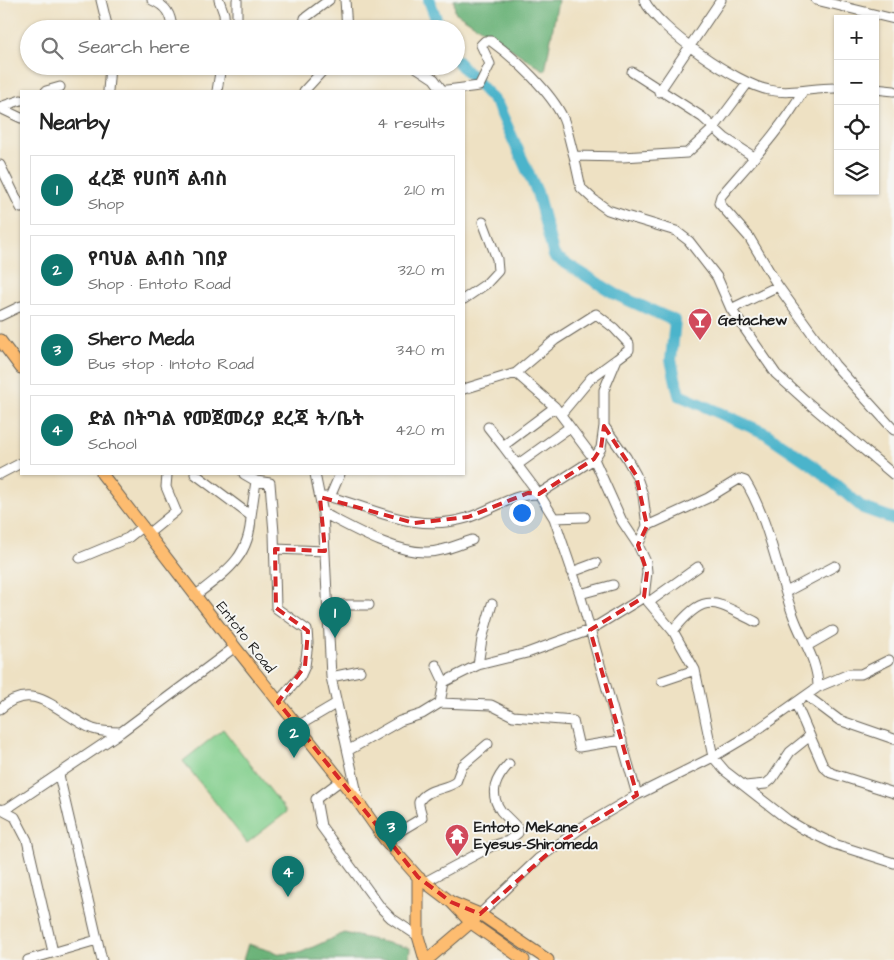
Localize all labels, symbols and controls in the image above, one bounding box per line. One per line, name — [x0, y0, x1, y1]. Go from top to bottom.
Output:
map controls — [834, 15, 879, 195]
button: + — [834, 15, 879, 60]
search box — [20, 20, 465, 75]
icon: search — [38, 34, 66, 62]
text: Search here — [78, 34, 190, 61]
button: − — [834, 60, 879, 105]
button: locate — [834, 105, 879, 150]
text: Nearby — [40, 108, 110, 137]
text: 4 results — [377, 112, 445, 134]
button: layers — [834, 150, 879, 195]
text: ፈረጅ የሀበሻ ልብስ — [88, 166, 227, 193]
text: 1 — [56, 179, 58, 201]
text: 210 m — [404, 179, 444, 201]
text: Shop — [88, 193, 124, 215]
text: የባህል ልብስ ገበያ — [88, 246, 227, 273]
text: 2 — [52, 259, 62, 281]
text: 320 m — [398, 259, 444, 281]
text: Shop · Entoto Road — [88, 273, 231, 295]
bar icon: Getachew — [687, 307, 713, 341]
place label: Getachew — [718, 310, 787, 331]
text: Shero Meda — [88, 326, 194, 353]
text: 3 — [53, 339, 61, 361]
text: 340 m — [396, 339, 444, 361]
text: Bus stop · Intoto Road — [88, 353, 254, 375]
text: ድል በትግል የመጀመሪያ ደረጃ ት/ቤት — [88, 406, 364, 433]
text: 4 — [52, 419, 62, 441]
text: 420 m — [395, 419, 444, 441]
text: School — [88, 433, 137, 455]
your location — [509, 500, 535, 526]
street label: Entoto Road — [211, 597, 280, 678]
pin: 1 — [319, 597, 351, 638]
pin: 2 — [278, 717, 310, 758]
pin: 3 — [375, 811, 407, 852]
place label: Entoto Mekane Eyesus-Shiromeda — [474, 817, 598, 856]
temple icon: Entoto Mekane Eyesus-Shiromeda — [444, 823, 470, 857]
pin: 4 — [272, 856, 304, 897]

